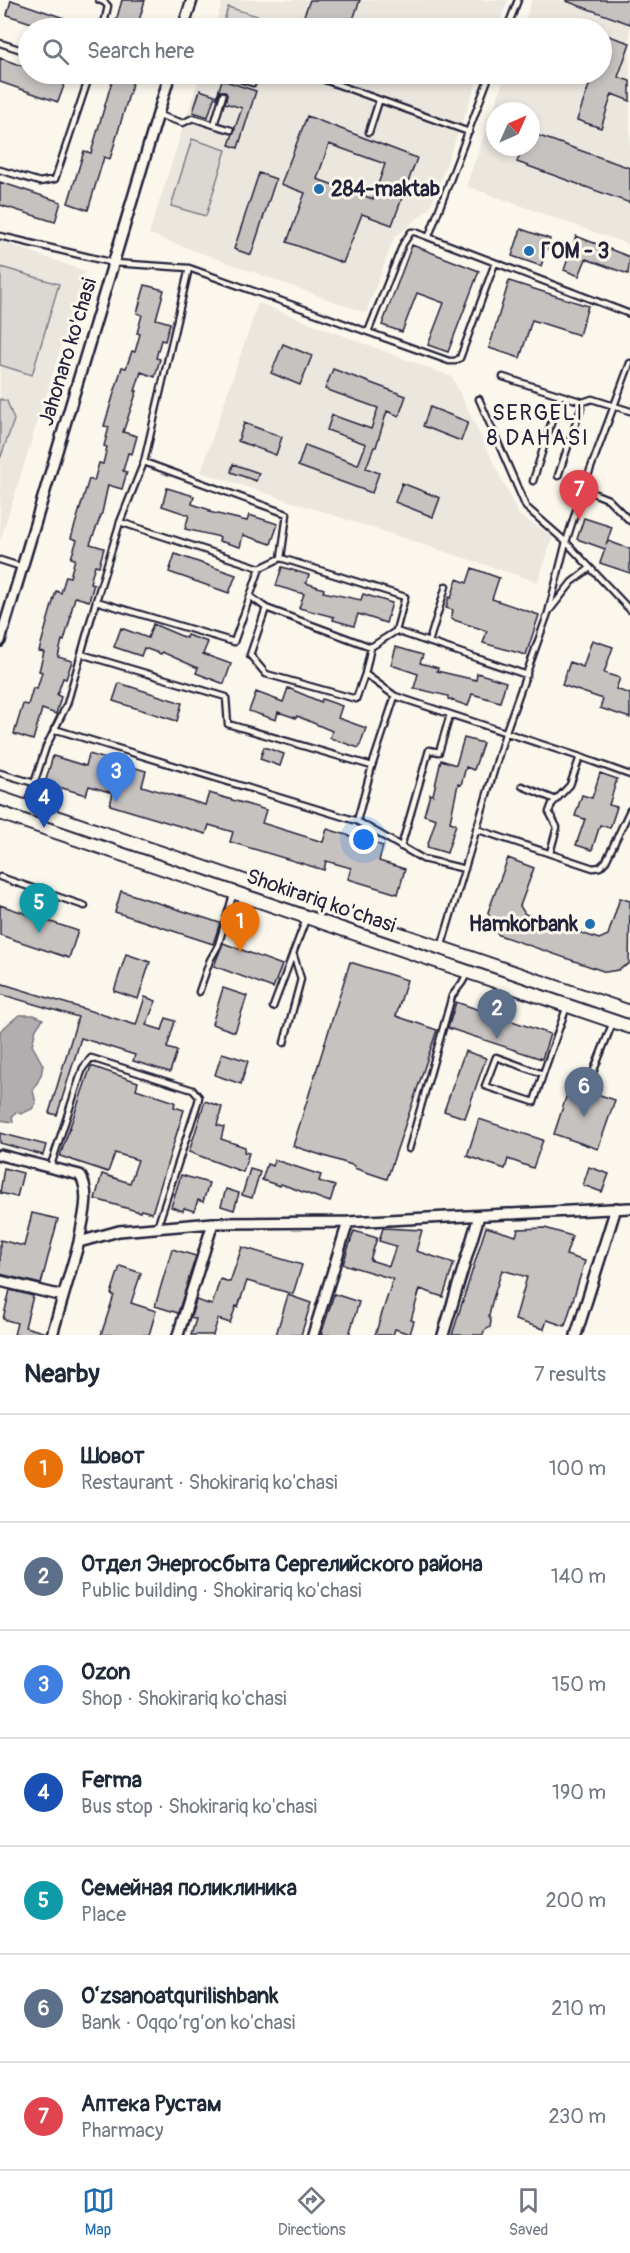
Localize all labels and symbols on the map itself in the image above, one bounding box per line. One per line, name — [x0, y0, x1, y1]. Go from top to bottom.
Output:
north arrow — [486, 102, 540, 156]
place label: 284-maktab — [331, 176, 440, 203]
marker: 284-maktab — [312, 182, 326, 196]
place label: ГОМ - 3 — [541, 238, 609, 265]
marker: ГОМ - 3 — [522, 244, 536, 258]
street label: Jahonaro ko'chasi — [33, 275, 103, 429]
district label: SERGELI 8 DAHASI — [486, 399, 590, 452]
pin: 7 — [560, 470, 598, 520]
pin: 3 — [96, 752, 136, 802]
pin: 4 — [24, 778, 63, 828]
your location — [349, 825, 378, 854]
street label: Shokirariq ko'chasi — [243, 863, 400, 939]
pin: 5 — [20, 884, 58, 933]
pin: 1 — [220, 902, 260, 952]
place label: Hamkorbank — [469, 911, 578, 938]
marker: Hamkorbank — [583, 917, 597, 931]
pin: 2 — [478, 990, 516, 1039]
pin: 6 — [564, 1068, 604, 1117]

